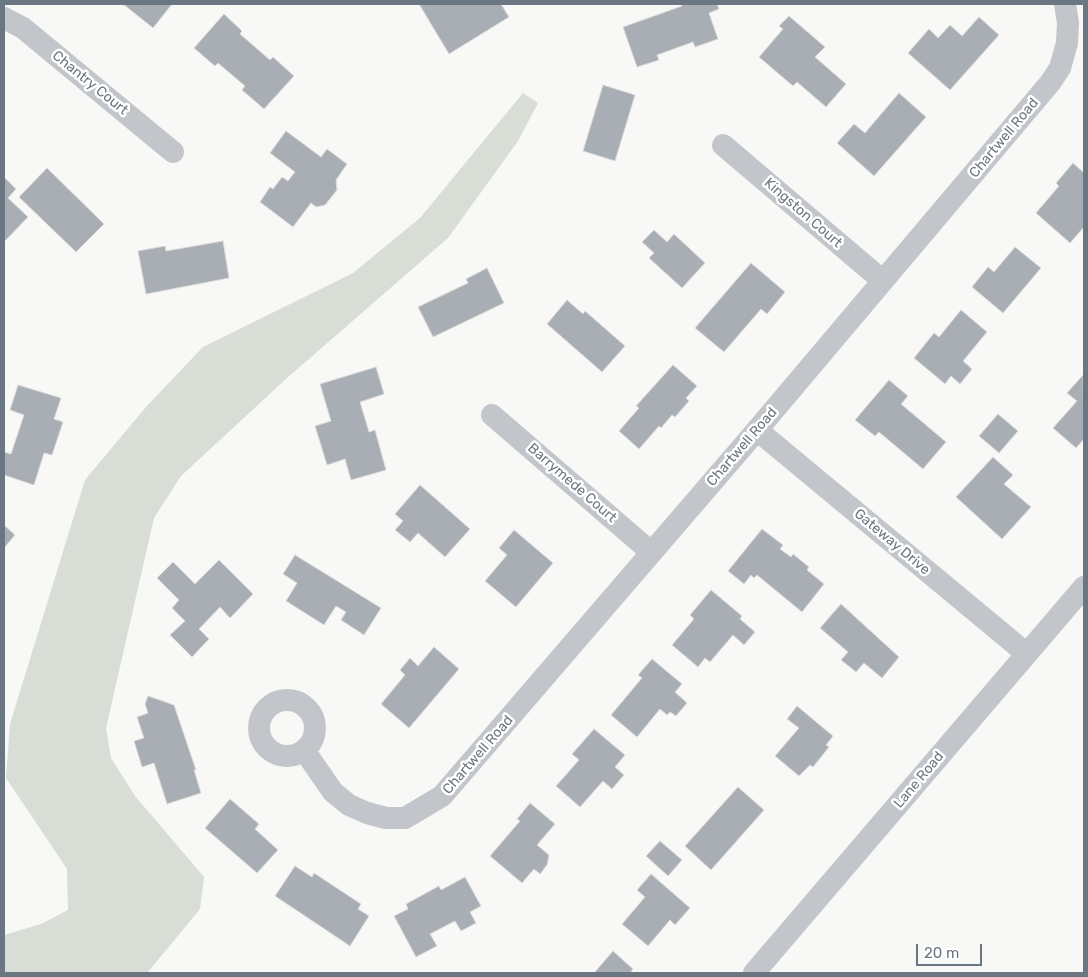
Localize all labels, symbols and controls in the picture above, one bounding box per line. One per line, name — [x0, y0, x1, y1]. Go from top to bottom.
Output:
street label: Chantry Court — [49, 47, 131, 119]
street label: Chartwell Road — [966, 95, 1042, 181]
street label: Kingston Court — [761, 175, 845, 251]
street label: Chartwell Road — [703, 404, 781, 490]
street label: Barrymede Court — [524, 440, 620, 526]
street label: Gateway Drive — [851, 505, 933, 579]
street label: Chartwell Road — [439, 712, 517, 798]
street label: Lane Road — [891, 748, 947, 812]
scale bar — [918, 934, 984, 966]
text: 20 m — [924, 944, 959, 962]

